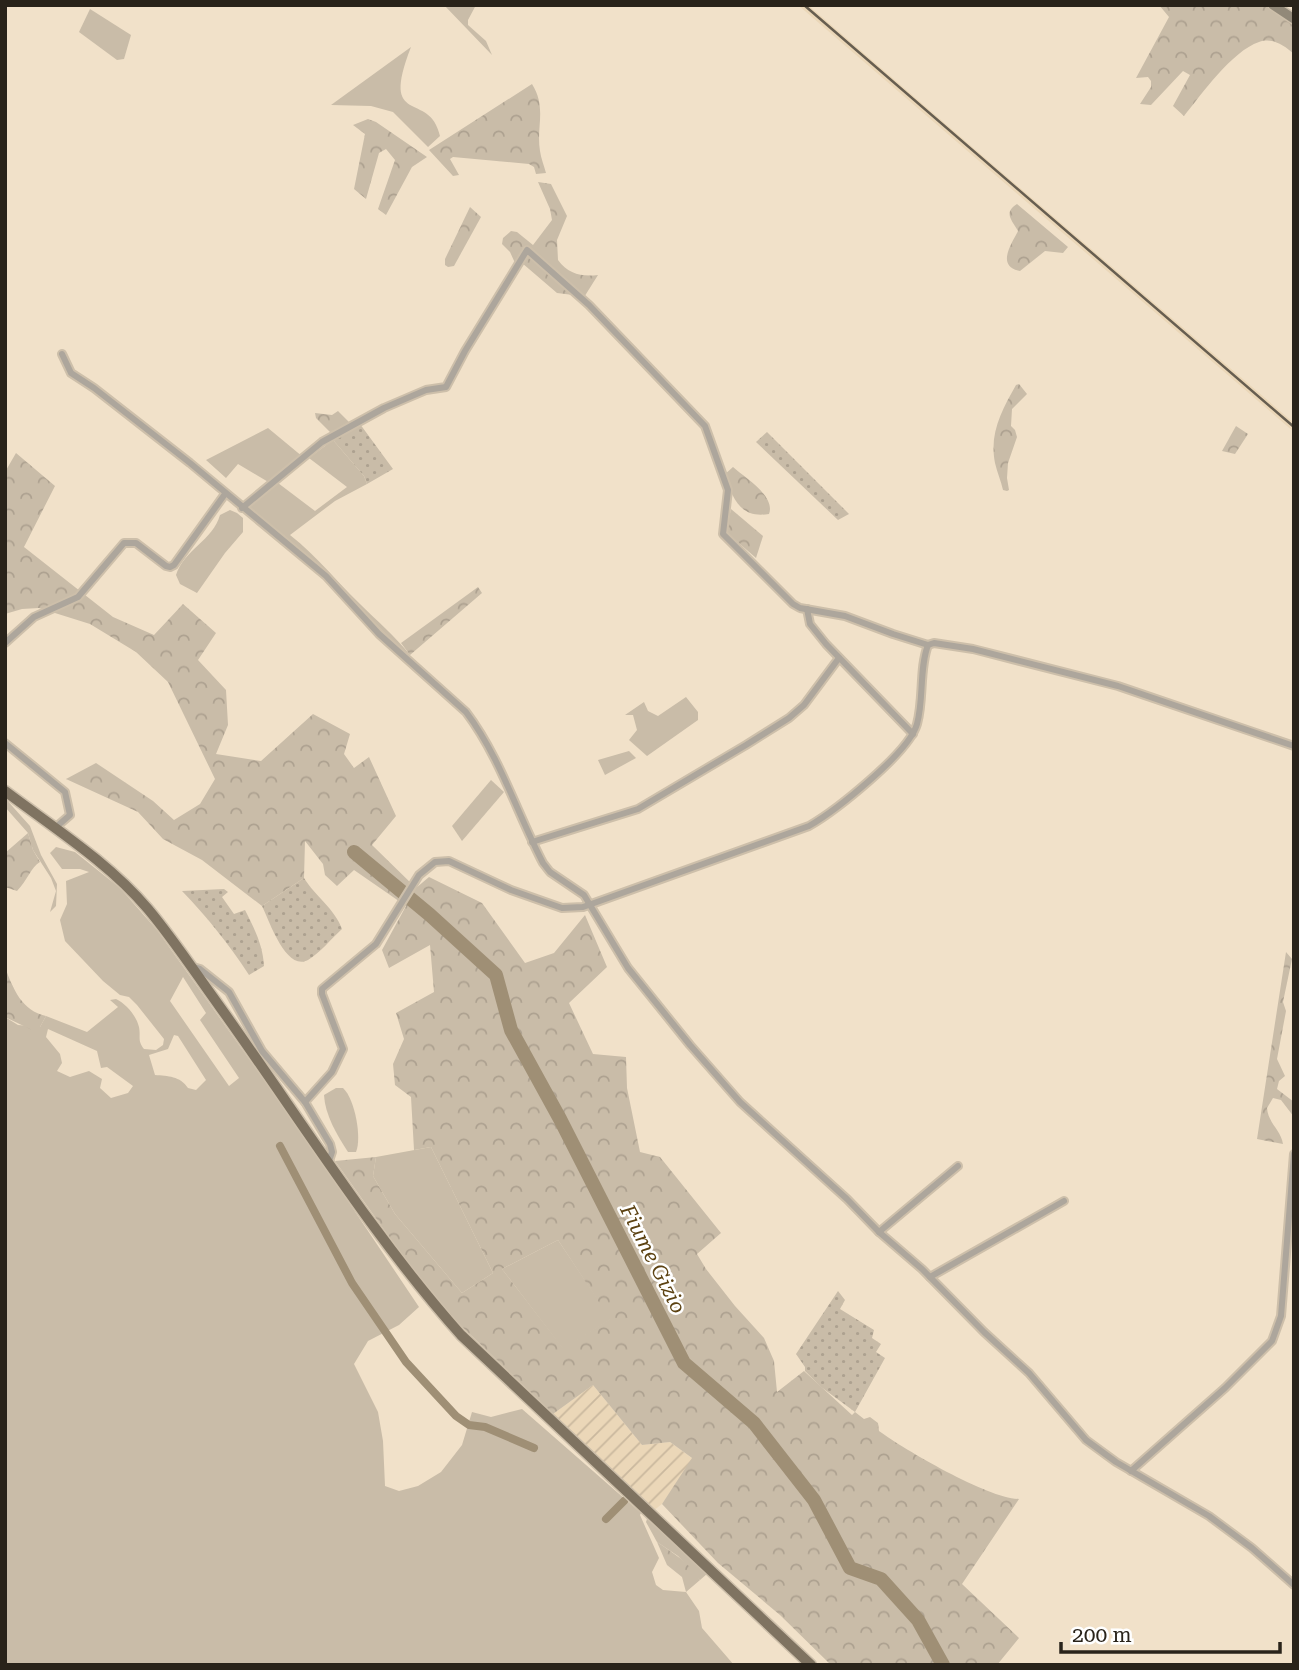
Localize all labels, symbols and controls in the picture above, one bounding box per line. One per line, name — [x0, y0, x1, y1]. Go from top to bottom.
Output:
water label: Fiume Gizio — [615, 1200, 691, 1317]
scale bar — [1061, 1610, 1280, 1654]
text: 200 m — [1072, 1623, 1132, 1647]

